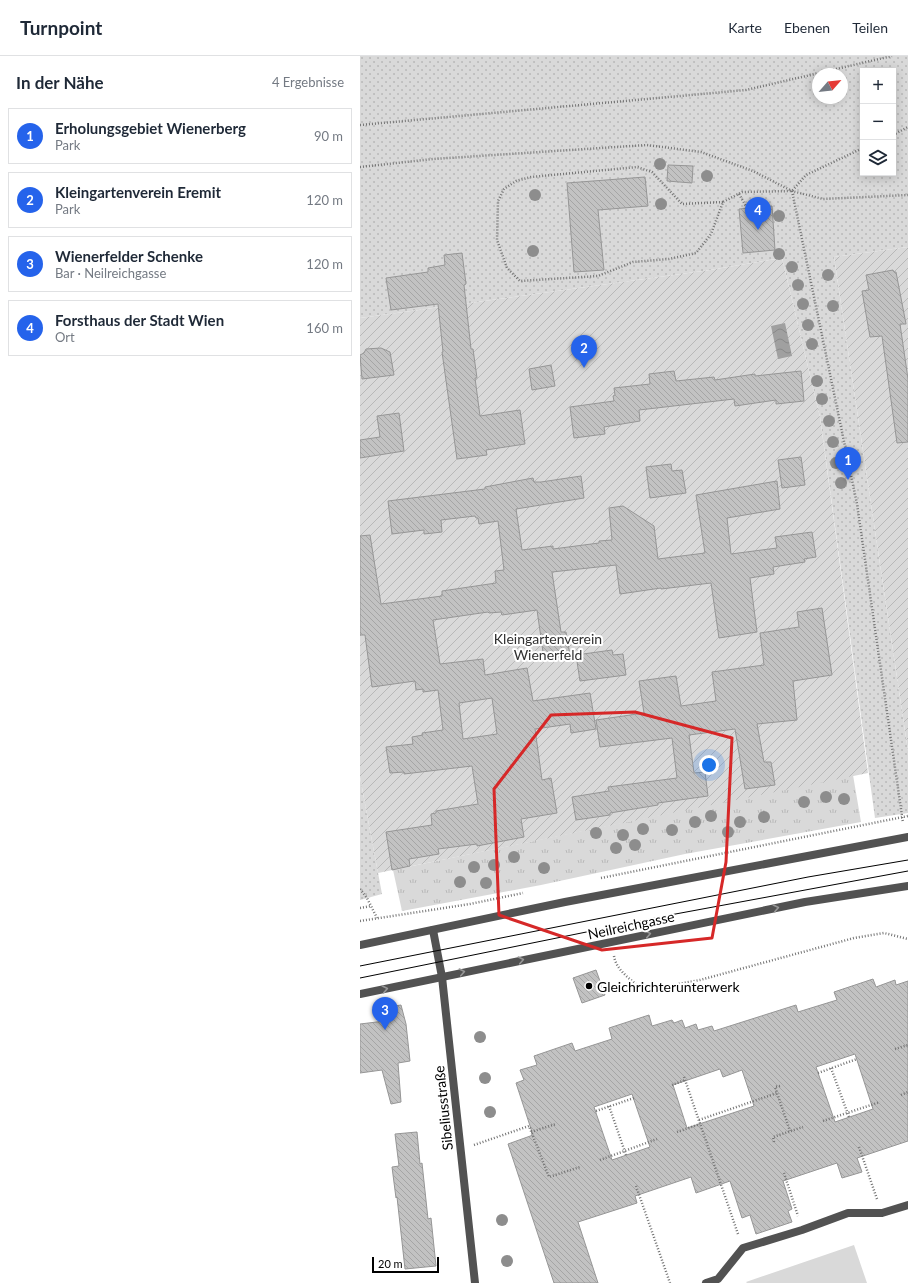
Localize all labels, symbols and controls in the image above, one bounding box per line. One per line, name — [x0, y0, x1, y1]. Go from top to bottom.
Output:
text: Turnpoint — [20, 16, 102, 39]
text: Karte — [728, 19, 762, 36]
text: Ebenen — [784, 19, 830, 36]
text: Teilen — [852, 19, 888, 36]
north arrow — [812, 68, 848, 104]
map controls — [860, 68, 896, 176]
button: + — [860, 68, 896, 104]
text: In der Nähe — [16, 72, 104, 93]
text: 4 Ergebnisse — [272, 74, 344, 90]
button: − — [860, 104, 896, 140]
text: Erholungsgebiet Wienerberg — [55, 119, 246, 137]
text: 1 — [26, 128, 34, 144]
text: 90 m — [314, 128, 343, 144]
text: Park — [55, 137, 80, 153]
button: layers — [860, 140, 896, 176]
text: Kleingartenverein Eremit — [55, 183, 221, 201]
text: 2 — [26, 192, 34, 208]
text: 120 m — [306, 192, 343, 208]
pin: 4 — [745, 197, 771, 230]
text: Park — [55, 201, 80, 217]
text: Wienerfelder Schenke — [55, 247, 203, 265]
text: 3 — [26, 256, 34, 272]
text: 120 m — [306, 256, 343, 272]
text: Bar · Neilreichgasse — [55, 265, 166, 281]
text: Forsthaus der Stadt Wien — [55, 311, 224, 329]
text: 4 — [26, 320, 34, 336]
text: 160 m — [306, 320, 343, 336]
text: Ort — [55, 329, 75, 345]
pin: 2 — [571, 335, 597, 368]
pin: 1 — [835, 447, 861, 480]
park label: Kleingartenverein Wienerfeld — [494, 630, 602, 663]
your location — [699, 755, 719, 775]
one-way arrow — [772, 905, 779, 913]
street label: Neilreichgasse — [586, 908, 676, 942]
one-way arrow — [645, 931, 651, 939]
one-way arrow — [518, 957, 524, 965]
one-way arrow — [459, 969, 465, 977]
place label: Gleichrichterunterwerk — [597, 978, 740, 995]
marker: Gleichrichterunterwerk — [584, 981, 594, 991]
one-way arrow — [382, 985, 388, 993]
pin: 3 — [372, 997, 398, 1030]
street label: Sibeliusstraße — [430, 1065, 456, 1151]
scale bar — [372, 1255, 439, 1274]
text: 20 m — [378, 1257, 403, 1270]

